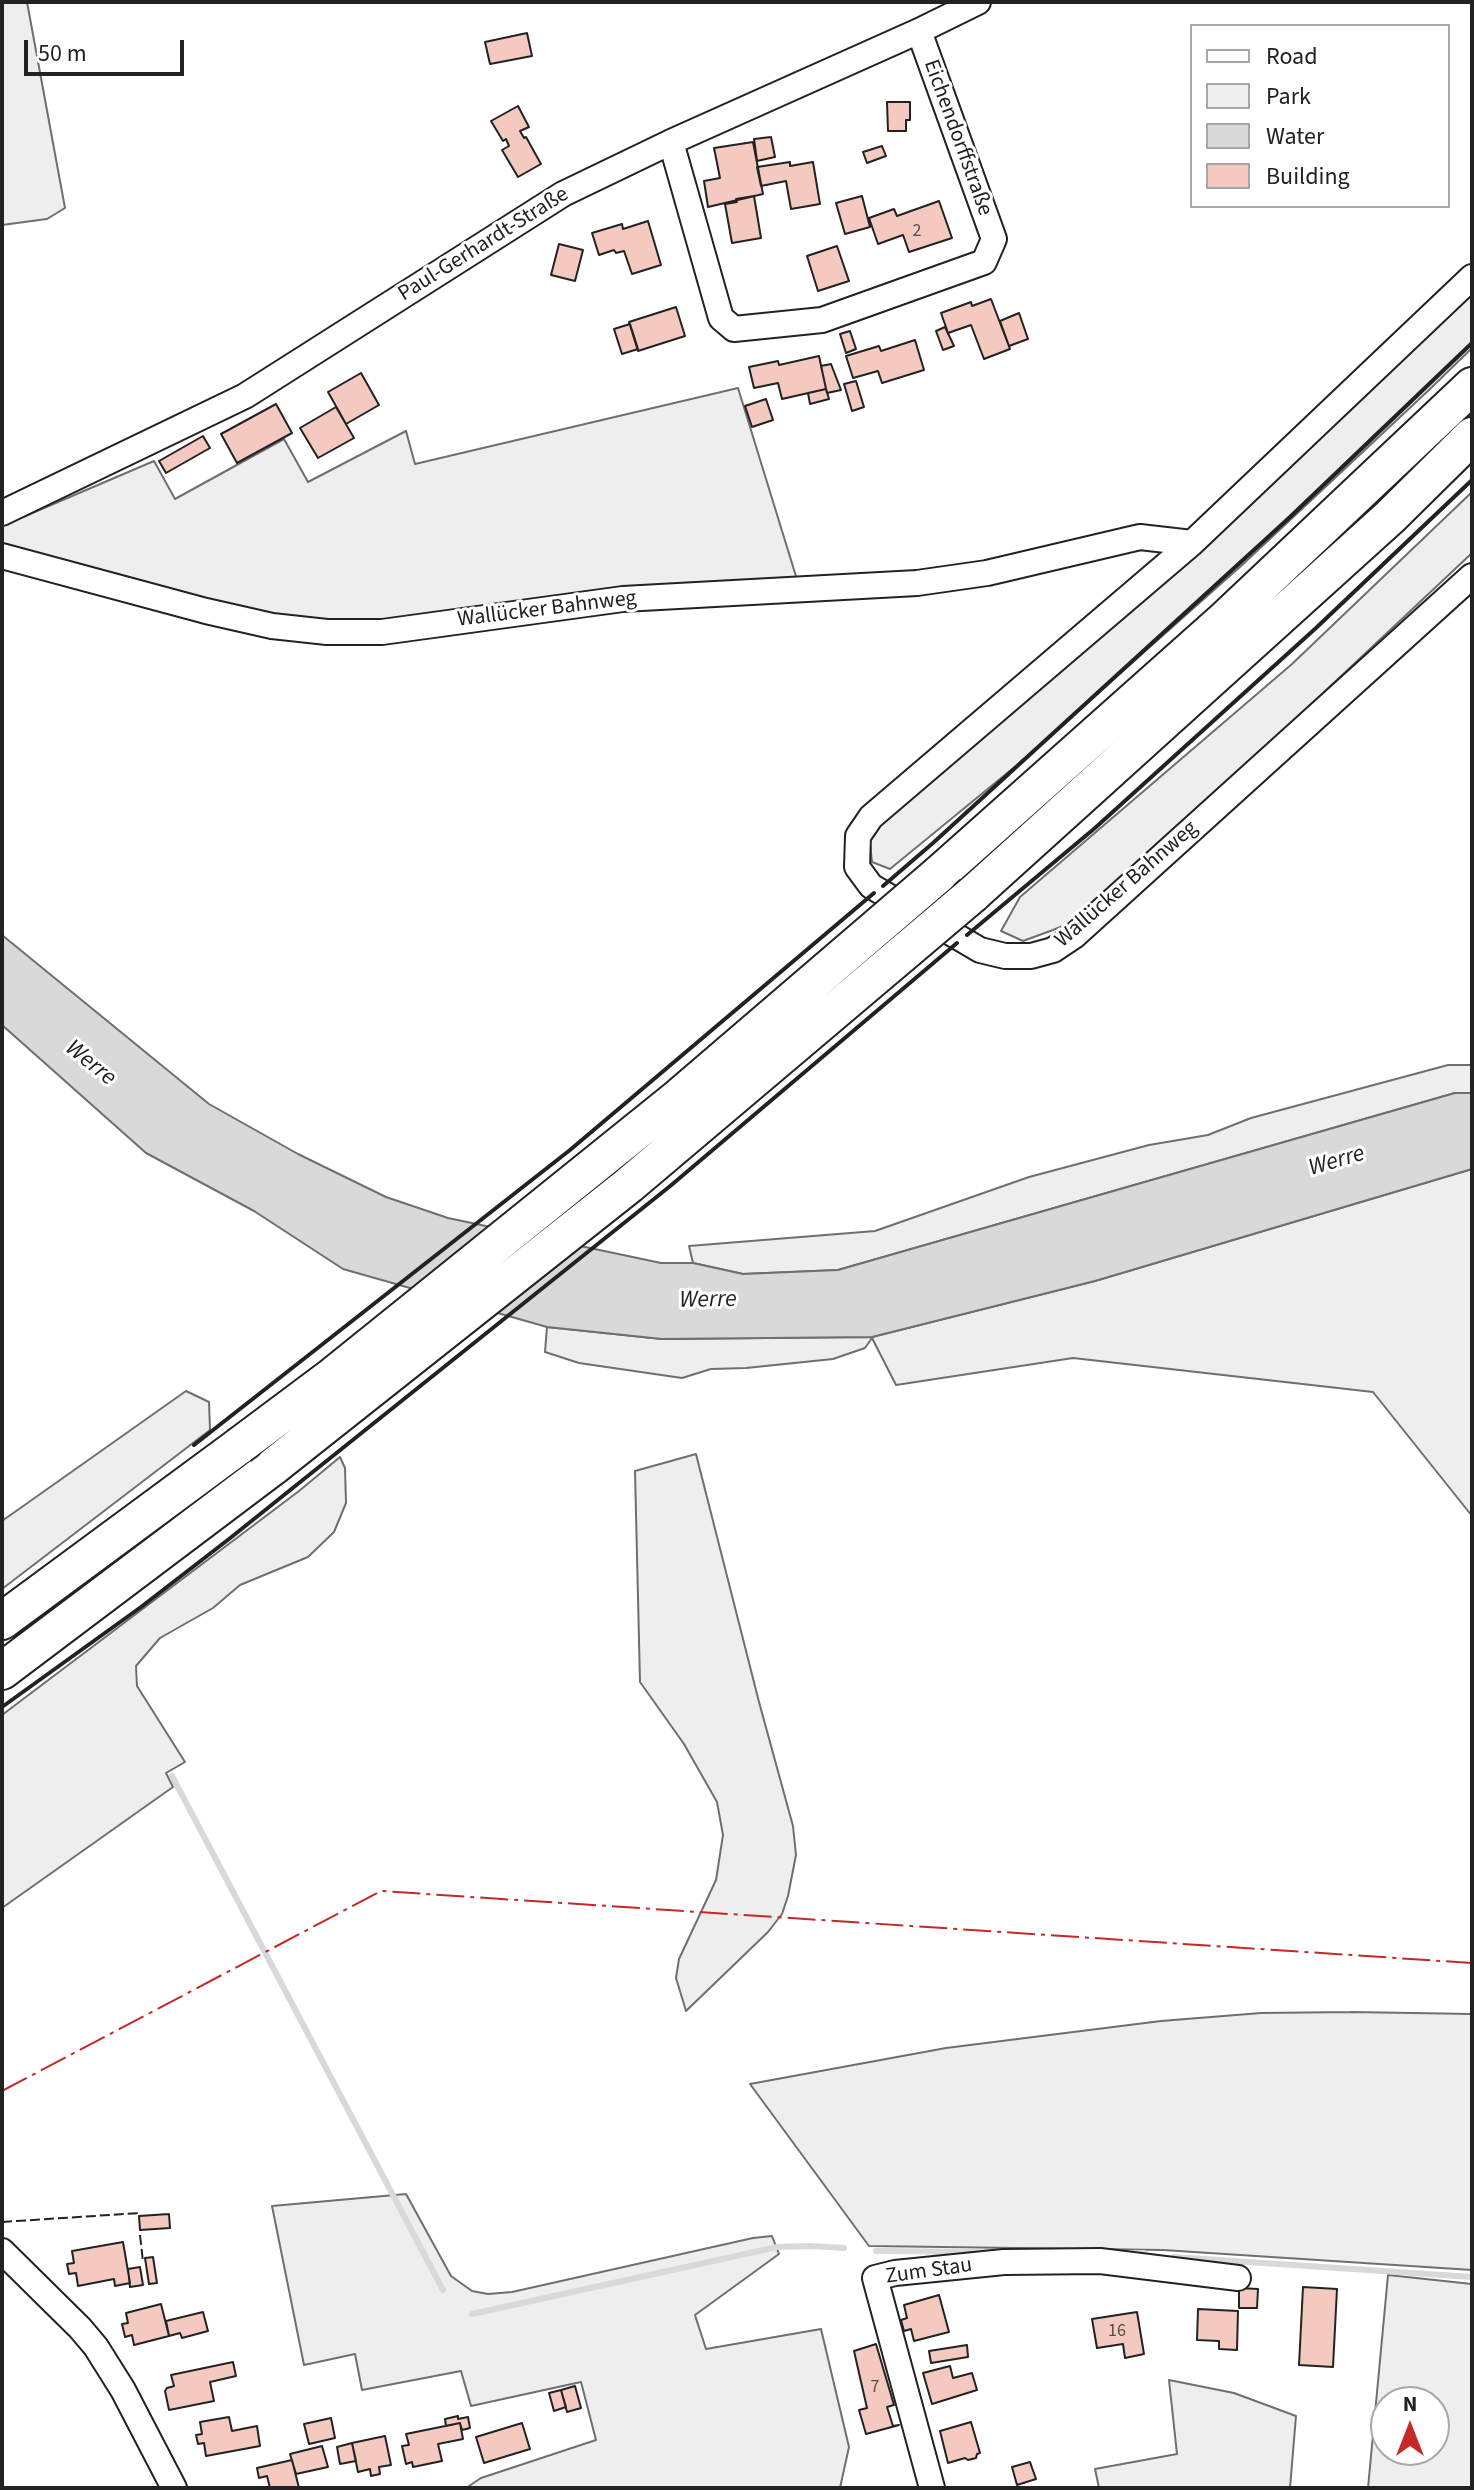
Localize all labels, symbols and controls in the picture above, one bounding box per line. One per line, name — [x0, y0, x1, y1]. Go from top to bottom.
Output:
scale bar — [28, 24, 188, 74]
legend — [1190, 24, 1450, 208]
text: 50 m — [38, 36, 87, 71]
text: Road — [1266, 39, 1318, 74]
street label: Eichendorffstraße — [916, 56, 998, 220]
text: Park — [1266, 79, 1311, 114]
text: Water — [1266, 119, 1324, 154]
text: Building — [1266, 159, 1350, 194]
street label: Paul-Gerhardt-Straße — [394, 182, 574, 308]
house number: 2 — [913, 221, 921, 243]
street label: Wallücker Bahnweg — [456, 586, 638, 634]
street label: Wallücker Bahnweg — [1050, 816, 1204, 954]
water label: Werre — [59, 1035, 121, 1093]
water label: Werre — [1306, 1140, 1368, 1184]
water label: Werre — [679, 1286, 737, 1316]
street label: Zum Stau — [884, 2253, 974, 2291]
house number: 16 — [1108, 2321, 1126, 2343]
house number: 7 — [871, 2377, 879, 2399]
north arrow — [1370, 2386, 1450, 2466]
text: N — [1403, 2388, 1417, 2420]

